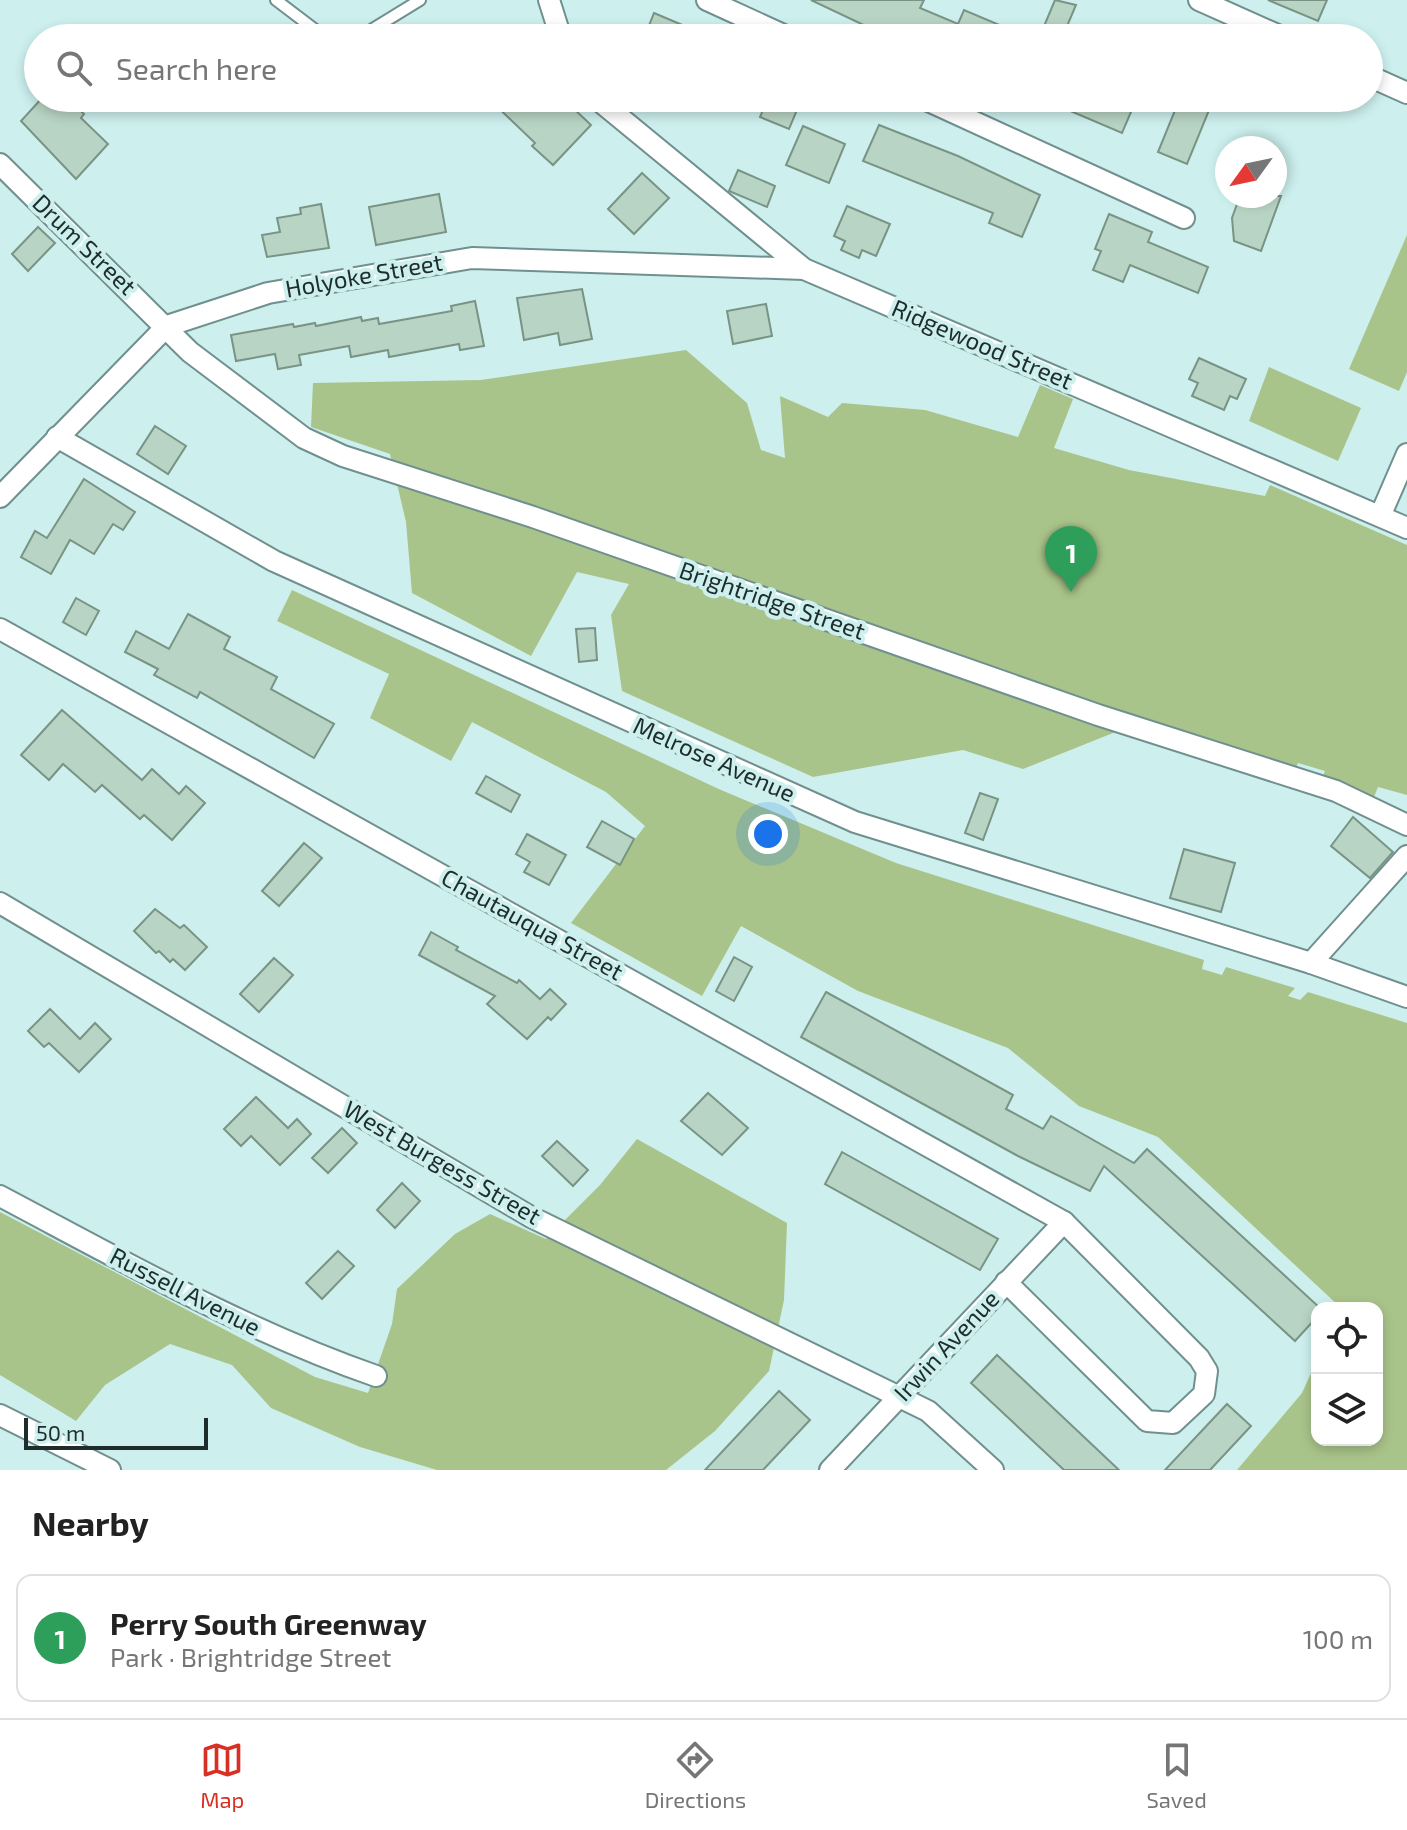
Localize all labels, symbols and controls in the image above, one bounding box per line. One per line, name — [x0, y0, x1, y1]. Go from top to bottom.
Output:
search box — [24, 24, 1383, 112]
icon: search — [52, 46, 96, 90]
text: Search here — [116, 50, 277, 86]
north arrow — [1215, 136, 1287, 208]
street label: Drum Street — [27, 188, 143, 300]
street label: Holyoke Street — [283, 246, 445, 303]
street label: Ridgewood Street — [888, 292, 1077, 395]
pin: 1 — [1045, 526, 1097, 592]
street label: Brightridge Street — [676, 554, 869, 645]
street label: Melrose Avenue — [629, 710, 800, 807]
your location — [748, 814, 788, 854]
street label: Chautauqua Street — [437, 862, 629, 986]
street label: West Burgess Street — [339, 1093, 546, 1230]
street label: Russell Avenue — [106, 1240, 266, 1341]
street label: Irwin Avenue — [887, 1284, 1005, 1406]
map controls — [1311, 1302, 1383, 1446]
button: locate — [1311, 1302, 1383, 1374]
button: layers — [1311, 1374, 1383, 1446]
scale bar — [24, 1414, 208, 1450]
text: 50 m — [36, 1419, 85, 1445]
text: Nearby — [32, 1502, 149, 1543]
text: Perry South Greenway — [110, 1605, 427, 1641]
text: 1 — [54, 1623, 66, 1654]
text: 100 m — [1303, 1623, 1373, 1654]
text: Park · Brightridge Street — [110, 1641, 391, 1672]
tab: Map — [200, 1738, 244, 1812]
tab: Directions — [645, 1738, 746, 1812]
tab: Saved — [1146, 1738, 1207, 1812]

